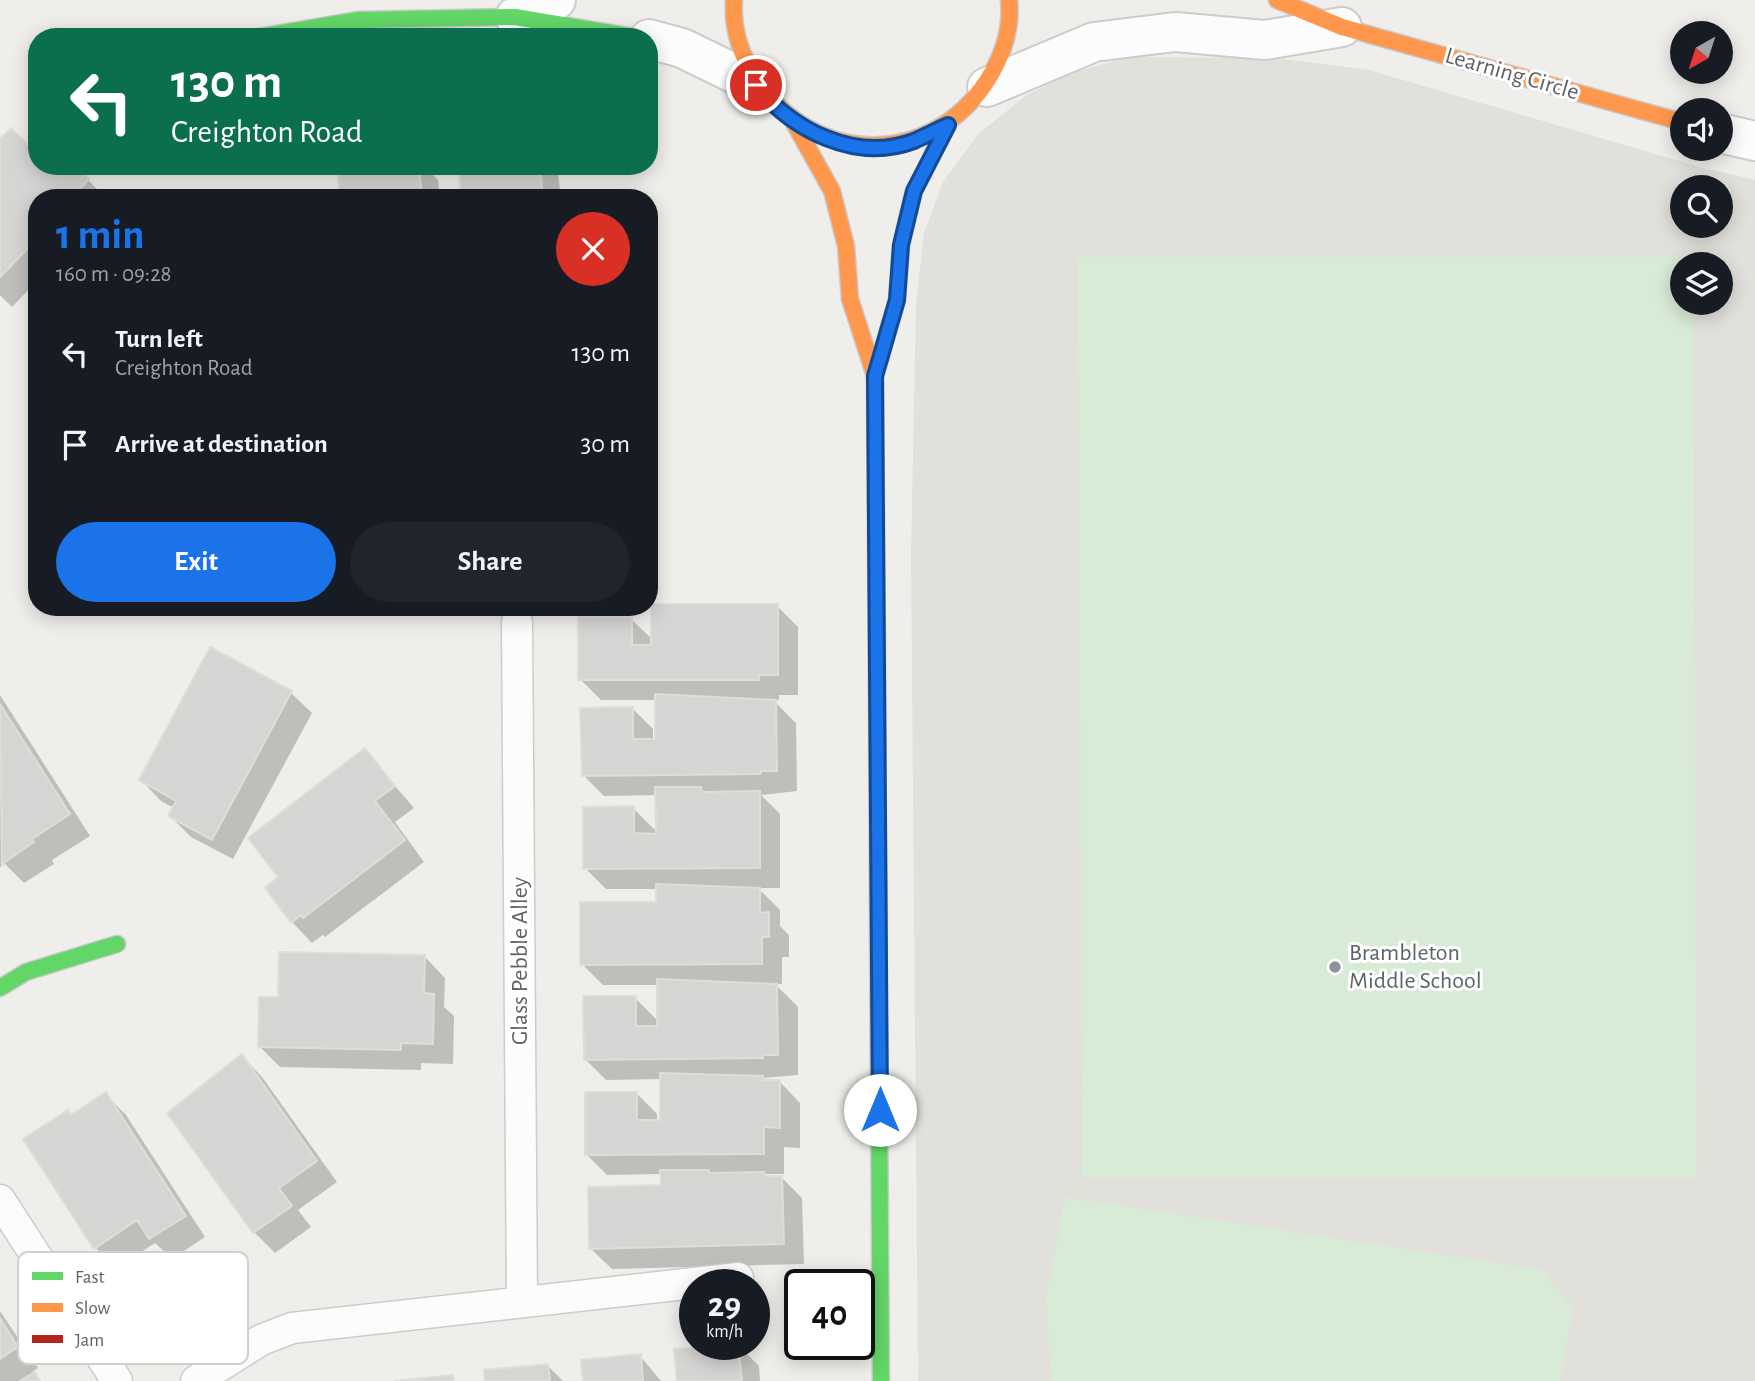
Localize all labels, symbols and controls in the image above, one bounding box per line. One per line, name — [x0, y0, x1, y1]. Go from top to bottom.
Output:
north arrow — [1670, 21, 1732, 84]
map controls — [1670, 21, 1733, 315]
street label: Learning Circle — [1442, 43, 1582, 105]
pin — [726, 55, 786, 115]
icon: left — [56, 56, 147, 147]
text: 130 m — [171, 58, 282, 107]
icon: arrive — [737, 66, 775, 104]
button: sound — [1670, 98, 1733, 161]
text: Creighton Road — [171, 116, 363, 148]
button: search — [1670, 175, 1733, 238]
button: close — [556, 212, 630, 286]
text: 1 min — [56, 214, 145, 256]
button: layers — [1670, 252, 1733, 315]
text: 160 m · 09:28 — [56, 263, 172, 286]
text: Turn left — [115, 326, 203, 352]
icon: left — [56, 335, 94, 373]
text: 130 m — [572, 340, 630, 366]
text: Creighton Road — [115, 357, 253, 380]
icon: arrive — [56, 426, 94, 464]
text: Arrive at destination — [115, 431, 328, 457]
text: 30 m — [580, 431, 630, 457]
button: Exit — [56, 522, 336, 602]
button: Share — [350, 522, 630, 602]
street label: Glass Pebble Alley — [508, 877, 532, 1045]
place label: Brambleton Middle School — [1349, 941, 1482, 993]
marker: Brambleton Middle School — [1327, 959, 1343, 975]
position arrow — [843, 1073, 917, 1147]
legend — [18, 1252, 248, 1364]
text: Fast — [75, 1268, 105, 1287]
speed limit sign: 40 — [784, 1269, 875, 1360]
text: 29 — [708, 1288, 741, 1323]
text: Slow — [75, 1299, 111, 1318]
text: km/h — [706, 1323, 743, 1341]
text: Jam — [75, 1331, 104, 1350]

